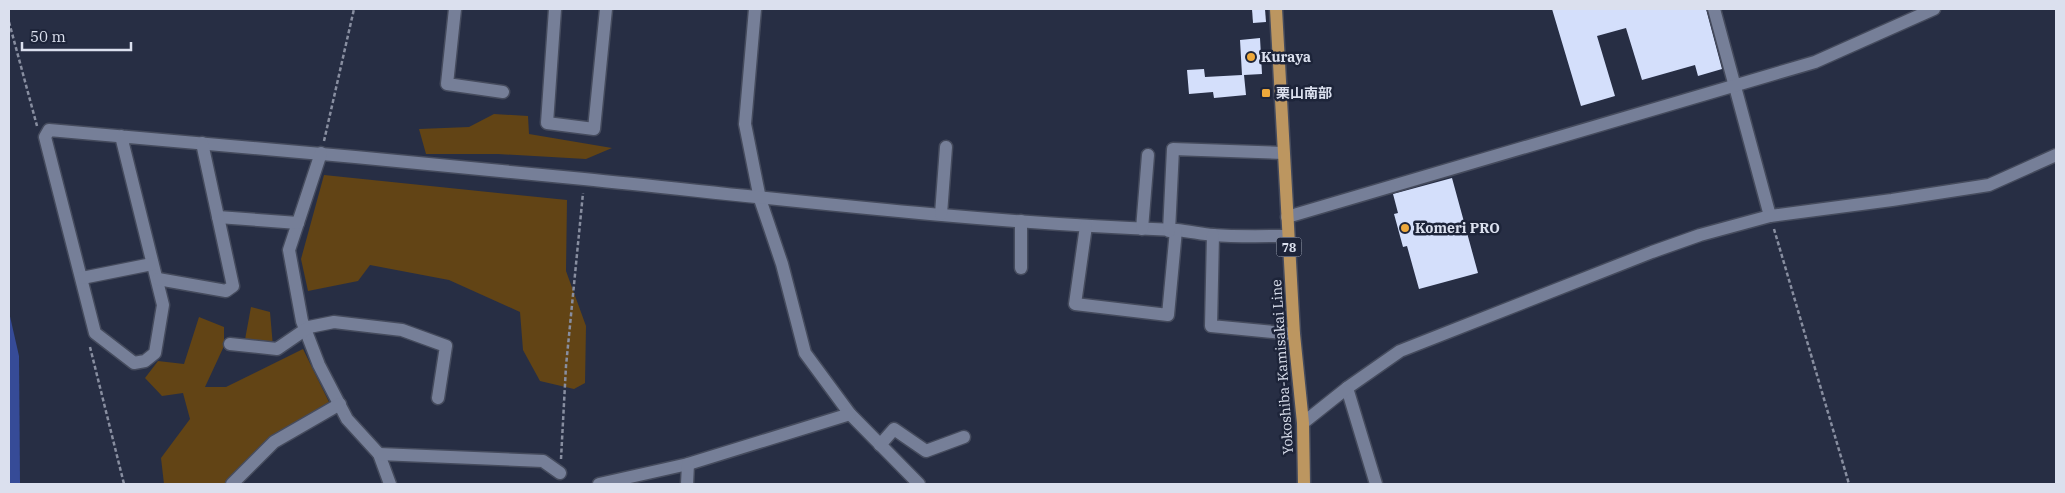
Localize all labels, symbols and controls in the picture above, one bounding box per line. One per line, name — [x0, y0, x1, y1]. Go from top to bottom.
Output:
scale bar — [22, 20, 131, 52]
text: 50 m — [30, 27, 66, 46]
place label: Kuraya — [1261, 48, 1311, 66]
marker: Kuraya — [1245, 51, 1257, 63]
place label: 栗山南部 — [1276, 84, 1332, 102]
marker: 栗山南部 — [1260, 87, 1272, 99]
place label: Komeri PRO — [1415, 219, 1500, 237]
marker: Komeri PRO — [1399, 222, 1411, 234]
road number: 78 — [1276, 238, 1302, 256]
street label: Yokoshiba-Kamisakai Line — [1267, 279, 1297, 455]

